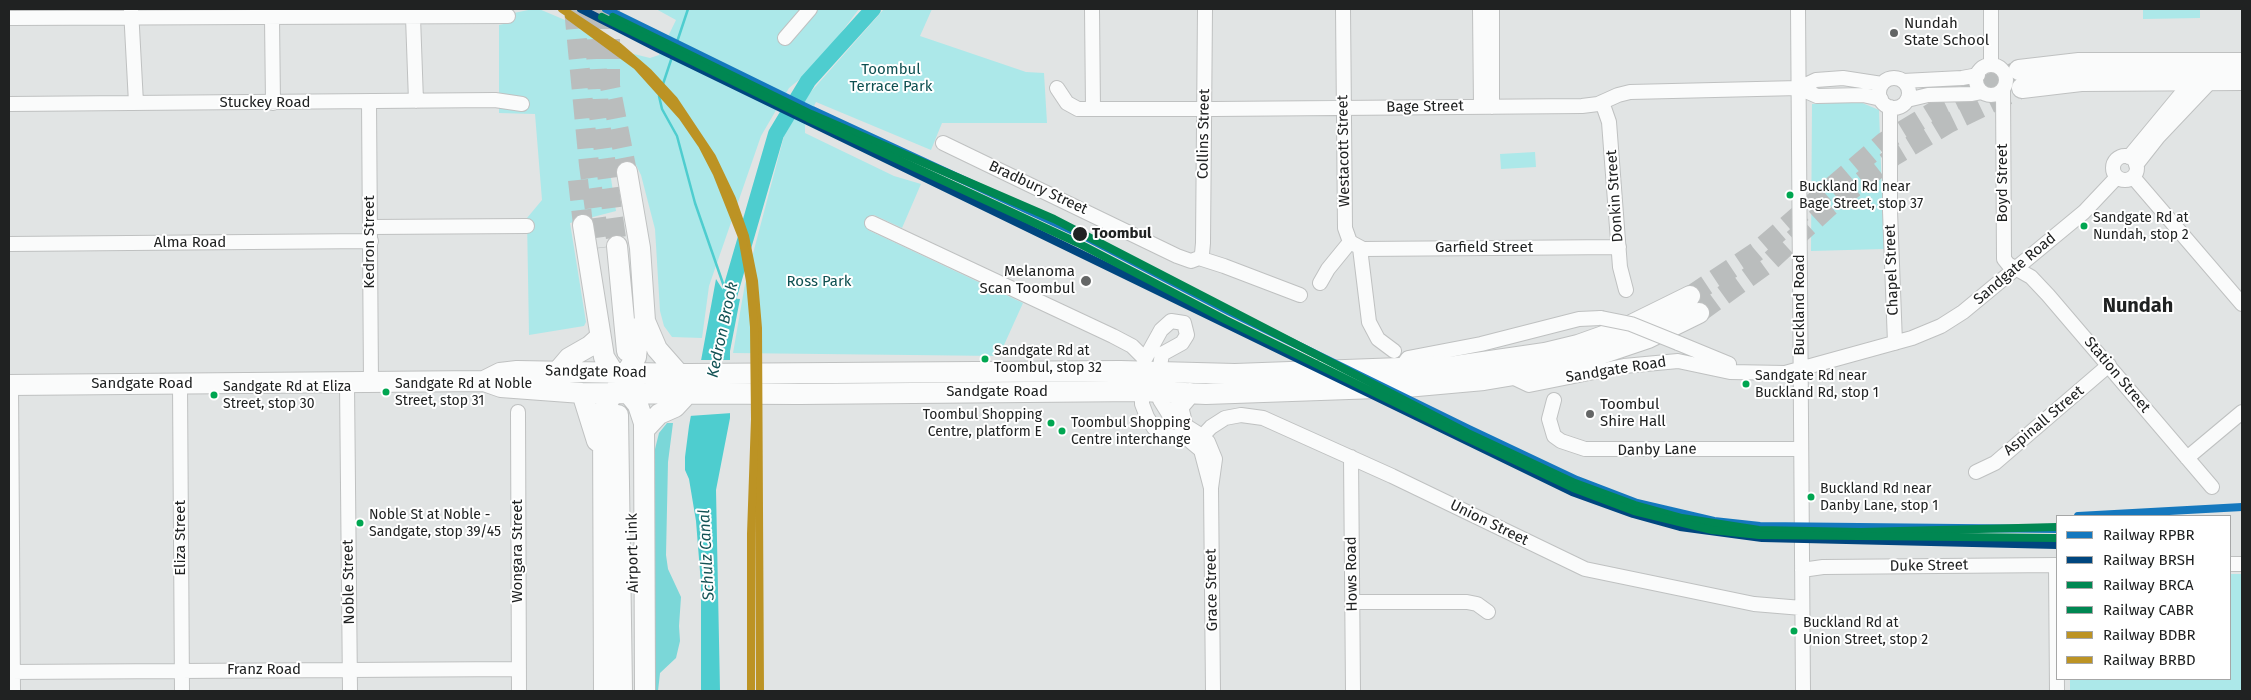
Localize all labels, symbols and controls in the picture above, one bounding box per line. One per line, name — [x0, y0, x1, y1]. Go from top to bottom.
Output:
place label: Nundah State School — [1904, 15, 1989, 50]
marker: Nundah State School — [1888, 27, 1900, 39]
park label: Toombul Terrace Park — [850, 61, 932, 96]
street label: Collins Street — [1194, 89, 1214, 179]
street label: Stuckey Road — [219, 94, 311, 112]
street label: Westacott Street — [1334, 95, 1354, 207]
street label: Bage Street — [1386, 97, 1464, 117]
street label: Boyd Street — [1994, 144, 2012, 222]
street label: Donkin Street — [1603, 149, 1627, 243]
street label: Bradbury Street — [986, 157, 1090, 219]
place label: Buckland Rd near Bage Street, stop 37 — [1799, 179, 1923, 212]
marker: Buckland Rd near Bage Street, stop 37 — [1785, 190, 1795, 200]
street label: Kedron Street — [361, 195, 379, 289]
place label: Sandgate Rd at Nundah, stop 2 — [2093, 210, 2189, 242]
marker: Sandgate Rd at Nundah, stop 2 — [2079, 221, 2089, 231]
street label: Chapel Street — [1881, 224, 1903, 316]
marker: Toombul — [1071, 225, 1089, 243]
place label: Toombul — [1092, 225, 1151, 243]
street label: Sandgate Road — [1970, 229, 2060, 309]
street label: Alma Road — [154, 234, 226, 252]
street label: Garfield Street — [1435, 239, 1533, 257]
street label: Buckland Road — [1791, 254, 1809, 356]
place label: Melanoma Scan Toombul — [980, 263, 1075, 298]
park label: Ross Park — [787, 273, 851, 291]
marker: Melanoma Scan Toombul — [1079, 274, 1093, 288]
water label: Kedron Brook — [703, 280, 743, 380]
district label: Nundah — [2103, 294, 2173, 318]
street label: Station Street — [2080, 333, 2154, 417]
place label: Sandgate Rd at Toombul, stop 32 — [994, 343, 1102, 376]
street label: Sandgate Road — [1564, 353, 1668, 387]
marker: Sandgate Rd at Toombul, stop 32 — [980, 354, 990, 364]
street label: Sandgate Road — [545, 362, 647, 382]
place label: Sandgate Rd near Buckland Rd, stop 1 — [1755, 368, 1879, 401]
street label: Sandgate Road — [91, 375, 193, 393]
place label: Sandgate Rd at Noble Street, stop 31 — [395, 376, 532, 408]
place label: Sandgate Rd at Eliza Street, stop 30 — [223, 379, 351, 412]
marker: Sandgate Rd near Buckland Rd, stop 1 — [1741, 379, 1751, 389]
street label: Aspinall Street — [2000, 382, 2088, 460]
street label: Sandgate Road — [946, 383, 1048, 401]
marker: Sandgate Rd at Noble Street, stop 31 — [381, 387, 391, 397]
marker: Sandgate Rd at Eliza Street, stop 30 — [209, 390, 219, 400]
place label: Toombul Shire Hall — [1600, 396, 1666, 431]
place label: Toombul Shopping Centre, platform E — [923, 407, 1042, 440]
marker: Toombul Shire Hall — [1584, 408, 1596, 420]
place label: Toombul Shopping Centre interchange — [1071, 415, 1191, 448]
marker: Toombul Shopping Centre, platform E — [1046, 418, 1056, 428]
marker: Toombul Shopping Centre interchange — [1057, 426, 1067, 436]
street label: Danby Lane — [1617, 440, 1697, 460]
place label: Buckland Rd near Danby Lane, stop 1 — [1820, 481, 1938, 514]
marker: Buckland Rd near Danby Lane, stop 1 — [1806, 492, 1816, 502]
street label: Union Street — [1447, 496, 1531, 550]
street label: Wongara Street — [509, 499, 527, 603]
street label: Eliza Street — [172, 500, 190, 576]
place label: Noble St at Noble - Sandgate, stop 39/45 — [369, 507, 501, 540]
water label: Schulz Canal — [695, 509, 719, 601]
street label: Airport Link — [623, 513, 643, 593]
legend — [2056, 515, 2231, 680]
marker: Noble St at Noble - Sandgate, stop 39/45 — [355, 518, 365, 528]
text: Railway RPBR — [2103, 526, 2195, 544]
street label: Hows Road — [1342, 536, 1362, 612]
street label: Noble Street — [339, 539, 359, 625]
street label: Grace Street — [1202, 549, 1222, 631]
text: Railway BRSH — [2103, 551, 2195, 569]
street label: Duke Street — [1889, 556, 1969, 576]
text: Railway BRCA — [2103, 576, 2194, 594]
text: Railway CABR — [2103, 601, 2194, 619]
place label: Buckland Rd at Union Street, stop 2 — [1803, 615, 1928, 648]
marker: Buckland Rd at Union Street, stop 2 — [1789, 626, 1799, 636]
text: Railway BDBR — [2103, 626, 2196, 644]
text: Railway BRBD — [2103, 651, 2196, 669]
street label: Franz Road — [227, 661, 301, 679]

